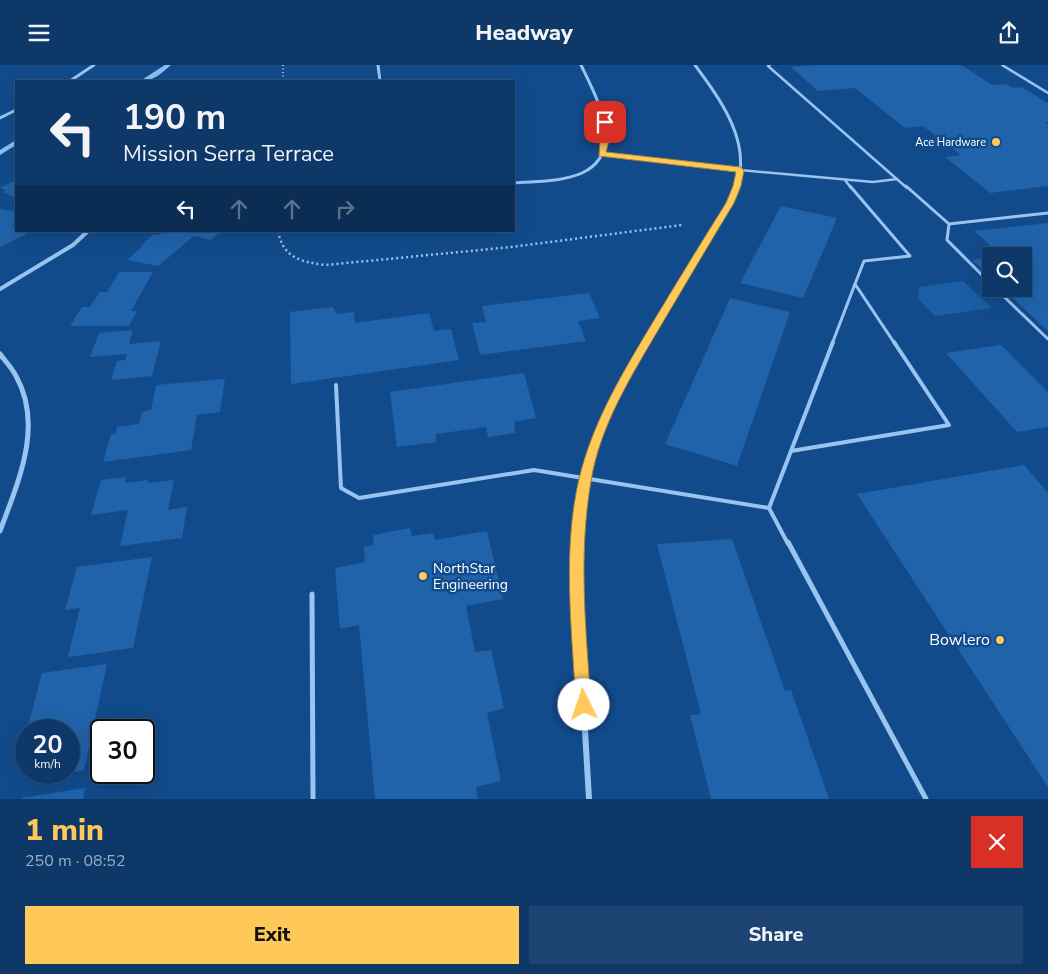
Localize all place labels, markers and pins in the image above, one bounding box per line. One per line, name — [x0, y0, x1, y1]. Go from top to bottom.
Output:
pin — [584, 101, 626, 143]
place label: Ace Hardware — [915, 135, 986, 150]
marker: Ace Hardware — [990, 136, 1002, 148]
place label: NorthStar Engineering — [433, 559, 508, 594]
marker: NorthStar Engineering — [417, 570, 429, 582]
place label: Bowlero — [929, 629, 990, 651]
marker: Bowlero — [994, 634, 1006, 646]

